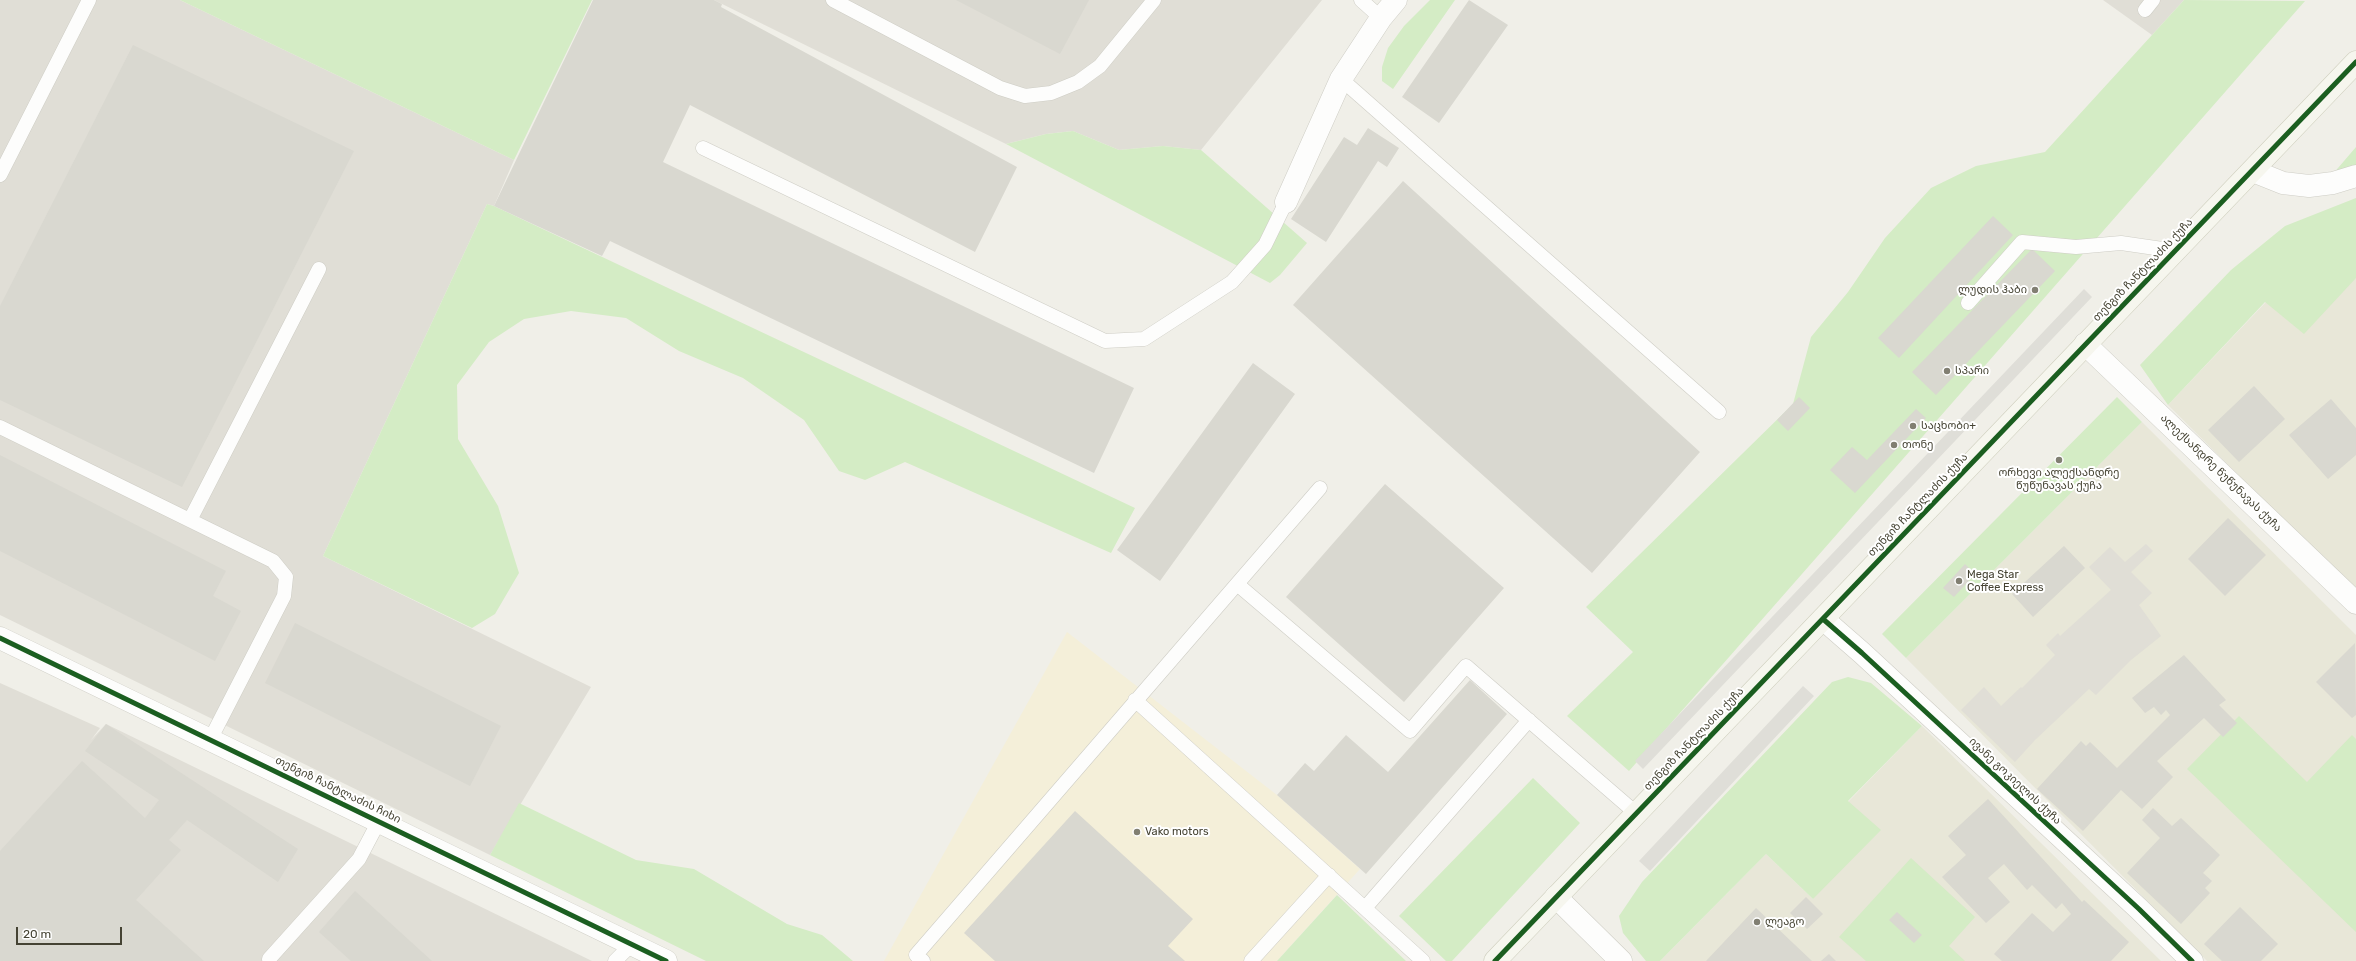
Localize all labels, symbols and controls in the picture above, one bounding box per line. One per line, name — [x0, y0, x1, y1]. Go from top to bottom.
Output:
street label: თენგიზ ჩანტლაძის ქუჩა — [2090, 216, 2196, 324]
place label: ლუდის ჰაბი — [1958, 283, 2027, 297]
marker: ლუდის ჰაბი — [2030, 285, 2040, 295]
place label: სპარი — [1955, 364, 1989, 378]
marker: სპარი — [1942, 366, 1952, 376]
street label: ალექსანდრე წუწუნავას ქუჩა — [2158, 411, 2284, 535]
place label: საცხობი+ — [1921, 419, 1976, 433]
marker: საცხობი+ — [1908, 421, 1918, 431]
place label: თონე — [1902, 438, 1934, 452]
marker: თონე — [1889, 440, 1899, 450]
street label: თენგიზ ჩანტლაძის ქუჩა — [1865, 451, 1971, 559]
marker: ორხევი ალექსანდრე წუწუნავას ქუჩა — [2054, 455, 2064, 465]
place label: ორხევი ალექსანდრე წუწუნავას ქუჩა — [1998, 466, 2120, 492]
place label: Mega Star Coffee Express — [1967, 568, 2044, 594]
marker: Mega Star Coffee Express — [1954, 576, 1964, 586]
street label: თენგიზ ჩანტლაძის ქუჩა — [1641, 685, 1747, 793]
street label: ივანე გოკიელის ქუჩა — [1966, 735, 2064, 827]
street label: თენგიზ ჩანტლაძის ჩიხი — [273, 754, 403, 826]
place label: Vako motors — [1145, 825, 1209, 839]
marker: Vako motors — [1132, 827, 1142, 837]
place label: ლეაგო — [1765, 915, 1804, 929]
marker: ლეაგო — [1752, 917, 1762, 927]
scale bar — [18, 919, 124, 945]
text: 20 m — [23, 927, 51, 941]

